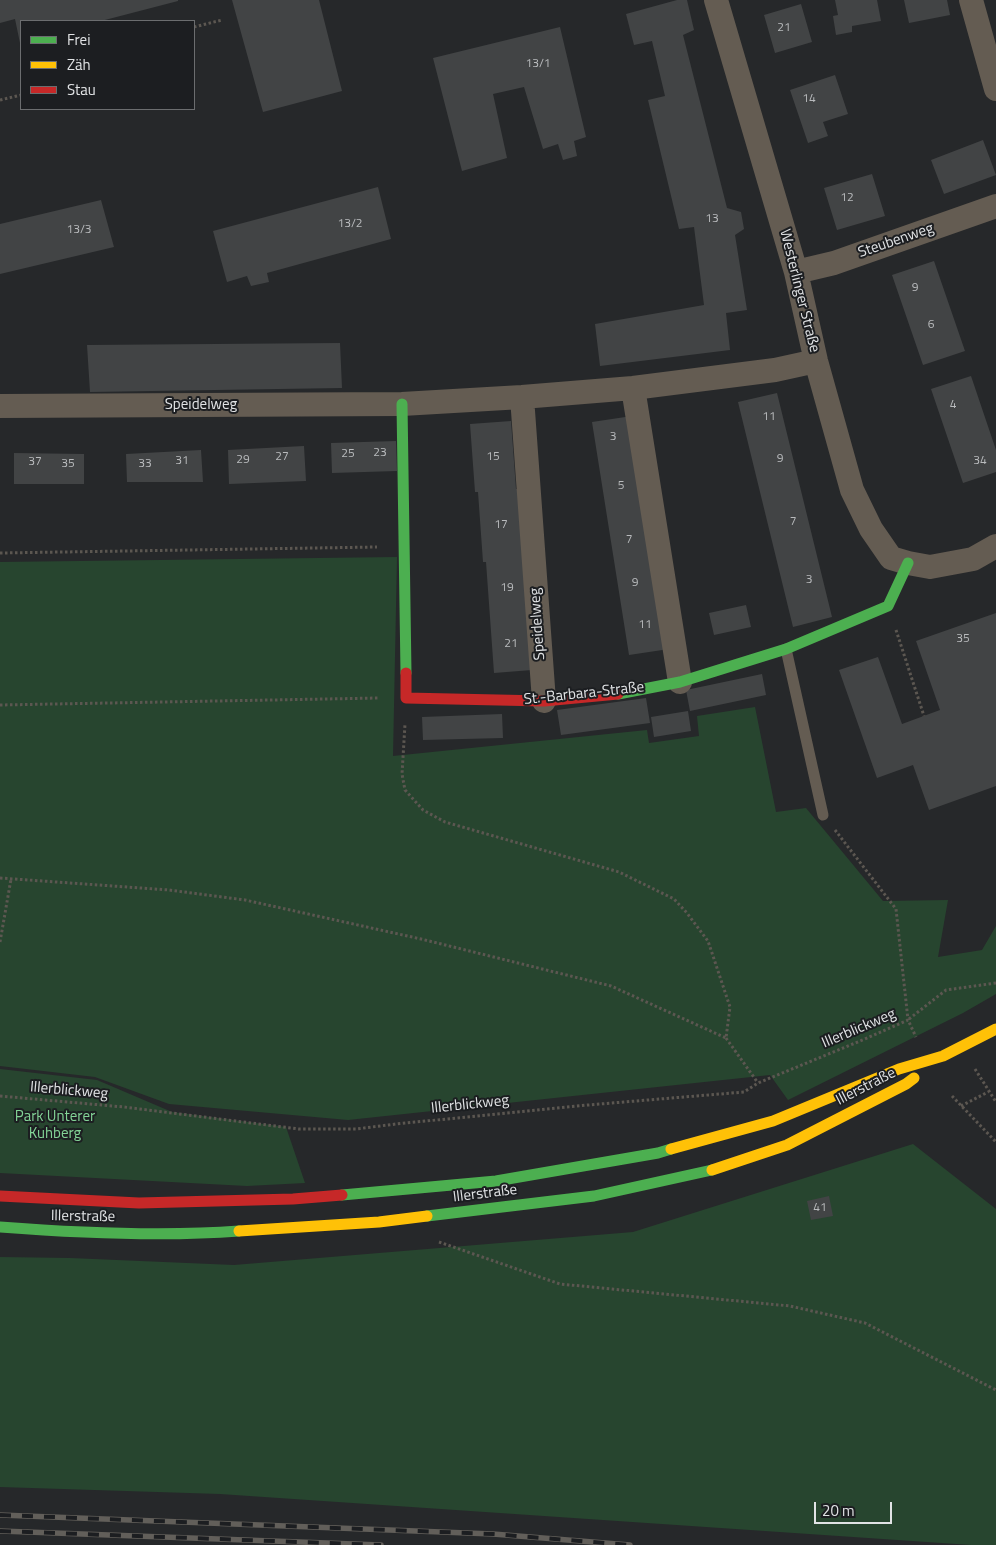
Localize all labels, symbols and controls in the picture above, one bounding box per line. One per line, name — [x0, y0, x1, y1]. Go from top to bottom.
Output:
legend — [20, 20, 195, 110]
house number: 21 — [777, 21, 791, 35]
text: Frei — [67, 28, 90, 51]
text: Zäh — [67, 53, 91, 76]
house number: 13/1 — [525, 57, 551, 71]
text: Stau — [67, 78, 96, 101]
house number: 14 — [802, 92, 816, 106]
house number: 12 — [840, 191, 854, 205]
house number: 13 — [705, 212, 719, 226]
house number: 13/2 — [337, 217, 363, 231]
street label: Steubenweg — [856, 220, 936, 262]
house number: 13/3 — [66, 223, 92, 237]
street label: Westerlinger Straße — [775, 228, 823, 354]
house number: 9 — [912, 281, 918, 295]
house number: 6 — [928, 318, 934, 332]
street label: Speidelweg — [165, 396, 237, 414]
house number: 4 — [950, 398, 956, 412]
house number: 11 — [762, 410, 776, 424]
house number: 3 — [610, 430, 616, 444]
house number: 23 — [373, 446, 387, 460]
house number: 25 — [341, 447, 355, 461]
house number: 27 — [275, 450, 289, 464]
house number: 15 — [486, 450, 500, 464]
house number: 9 — [777, 452, 783, 466]
house number: 29 — [236, 453, 250, 467]
house number: 31 — [175, 454, 189, 468]
house number: 34 — [973, 454, 987, 468]
house number: 37 — [28, 455, 42, 469]
house number: 35 — [61, 457, 75, 471]
house number: 33 — [138, 457, 152, 471]
house number: 5 — [618, 479, 624, 493]
house number: 7 — [790, 515, 796, 529]
house number: 17 — [494, 518, 508, 532]
house number: 7 — [626, 533, 632, 547]
house number: 3 — [806, 573, 812, 587]
house number: 9 — [632, 576, 638, 590]
house number: 19 — [500, 581, 514, 595]
street label: Speidelweg — [526, 587, 550, 661]
house number: 11 — [638, 618, 652, 632]
house number: 35 — [956, 632, 970, 646]
house number: 21 — [504, 637, 518, 651]
street label: St.-Barbara-Straße — [523, 679, 645, 709]
street label: Illerblickweg — [819, 1005, 899, 1053]
street label: Illerstraße — [833, 1064, 899, 1110]
street label: Illerblickweg — [29, 1079, 109, 1103]
street label: Illerblickweg — [430, 1092, 510, 1118]
park label: Park Unterer Kuhberg — [15, 1108, 95, 1143]
street label: Illerstraße — [452, 1181, 518, 1207]
house number: 41 — [813, 1201, 827, 1215]
street label: Illerstraße — [51, 1207, 115, 1227]
scale bar — [816, 1492, 894, 1524]
text: 20 m — [822, 1499, 855, 1522]

